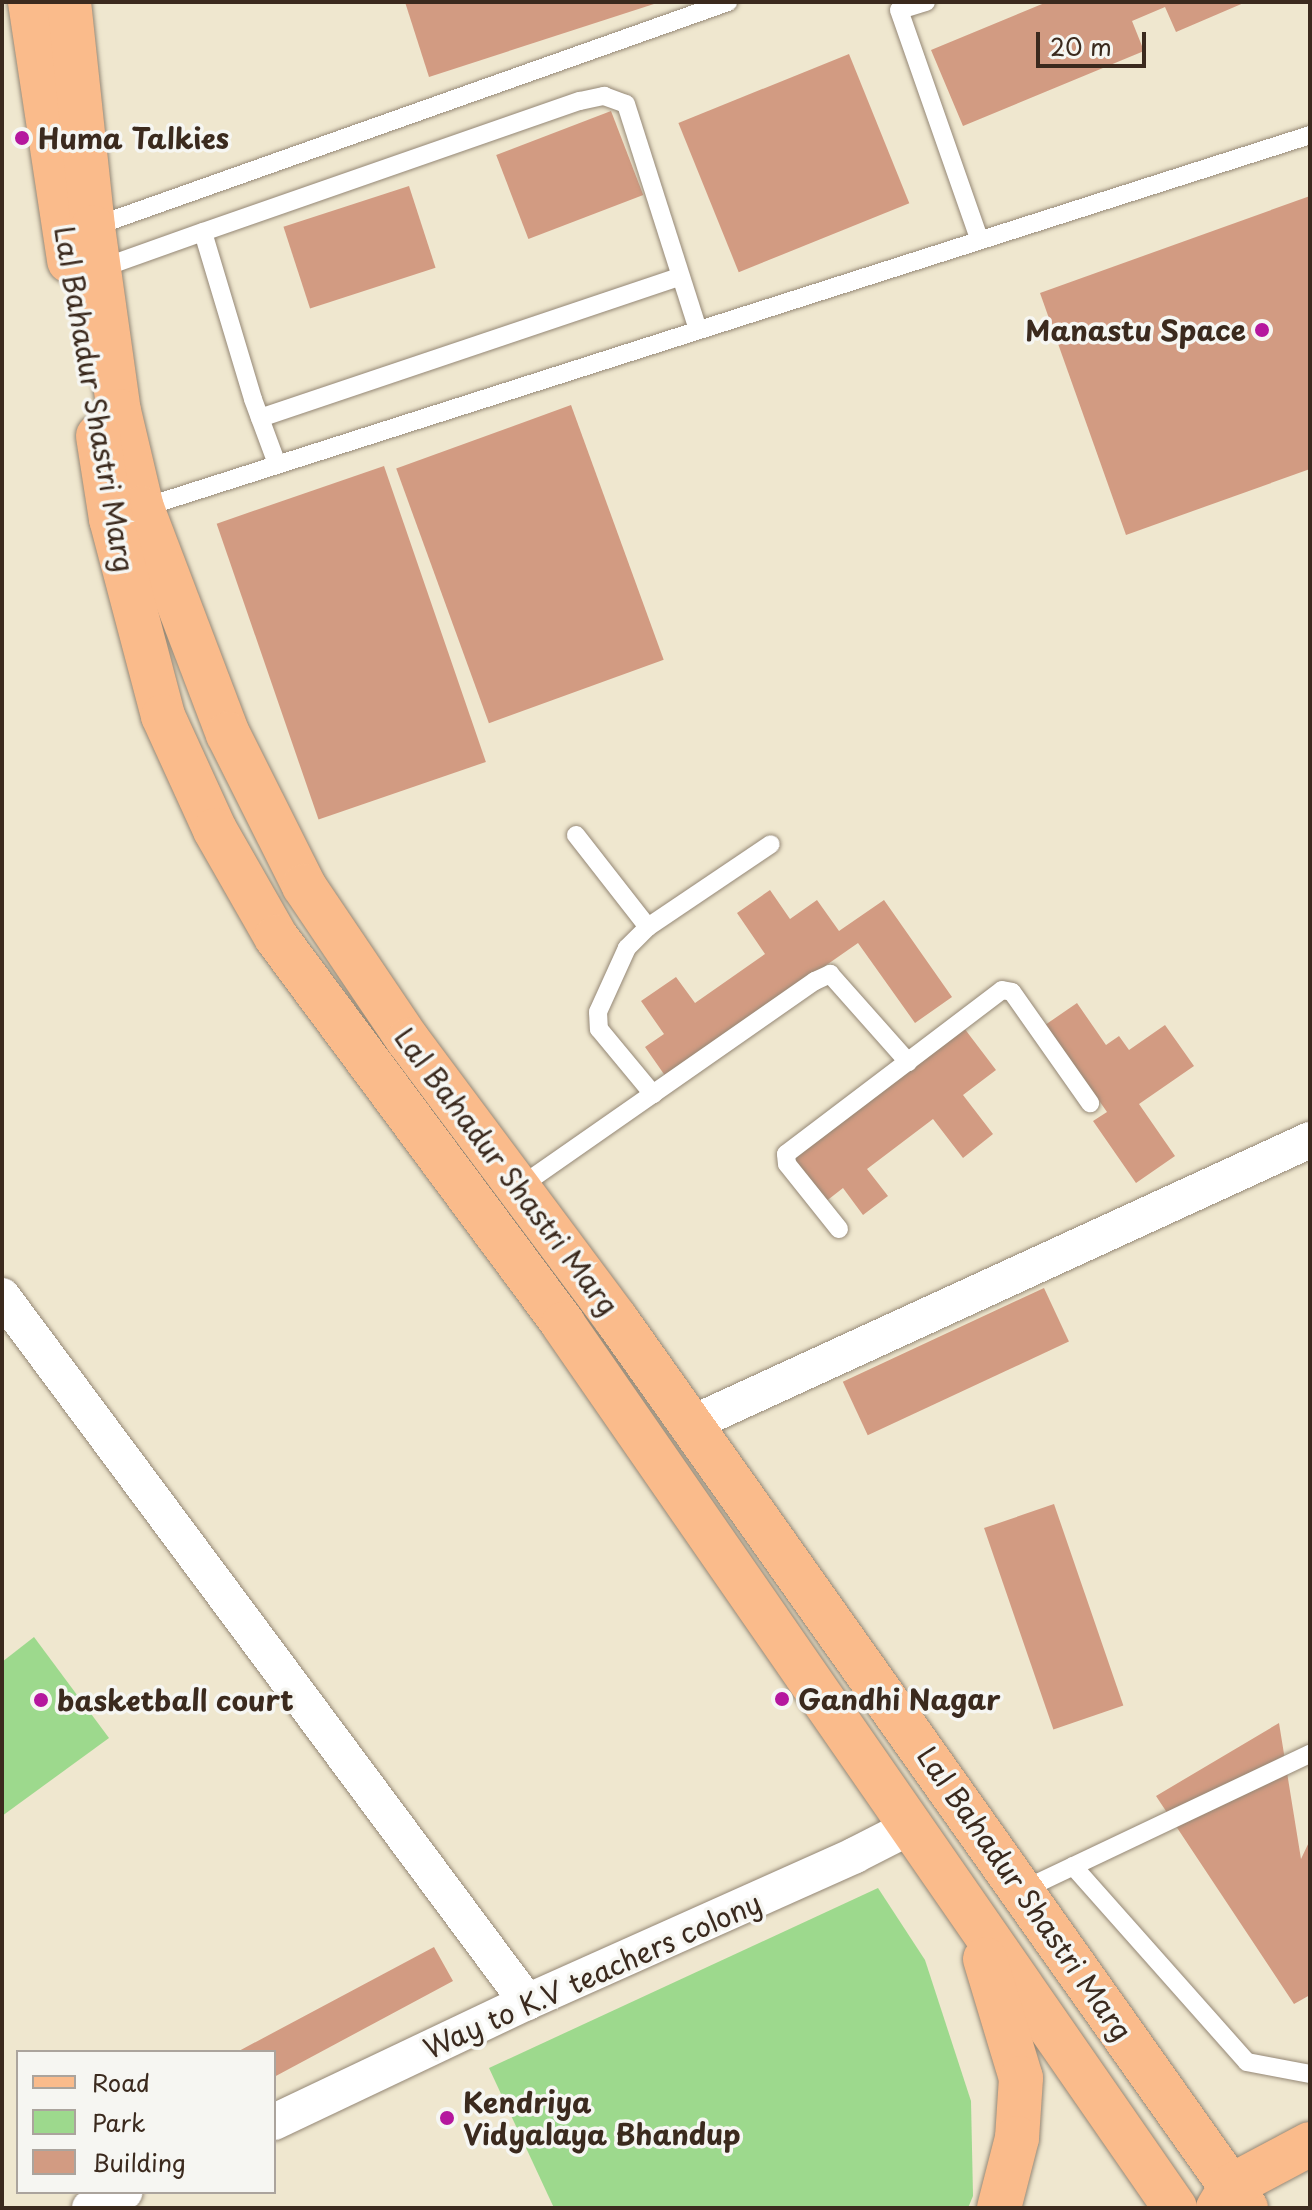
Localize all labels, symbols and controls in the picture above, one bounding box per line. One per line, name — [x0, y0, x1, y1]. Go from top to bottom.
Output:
scale bar — [1040, 16, 1150, 66]
text: 20 m — [1050, 28, 1112, 64]
place label: Huma Talkies — [38, 121, 230, 155]
marker: Huma Talkies — [13, 129, 31, 147]
street label: Lal Bahadur Shastri Marg — [48, 222, 142, 576]
place label: Manastu Space — [1026, 313, 1246, 347]
marker: Manastu Space — [1253, 321, 1271, 339]
street label: Lal Bahadur Shastri Marg — [387, 1020, 627, 1322]
place label: Gandhi Nagar — [798, 1682, 1000, 1716]
place label: basketball court — [57, 1683, 293, 1717]
marker: Gandhi Nagar — [773, 1690, 791, 1708]
marker: basketball court — [32, 1691, 50, 1709]
street label: Lal Bahadur Shastri Marg — [910, 1739, 1140, 2047]
street label: Way to K.V teachers colony — [417, 1885, 767, 2065]
legend — [16, 2050, 276, 2194]
text: Road — [92, 2064, 150, 2100]
place label: Kendriya Vidyalaya Bhandup — [463, 2085, 741, 2151]
text: Park — [92, 2104, 146, 2140]
marker: Kendriya Vidyalaya Bhandup — [438, 2109, 456, 2127]
text: Building — [92, 2144, 186, 2180]

